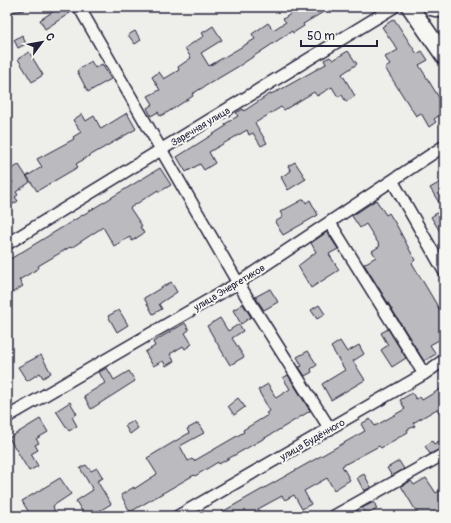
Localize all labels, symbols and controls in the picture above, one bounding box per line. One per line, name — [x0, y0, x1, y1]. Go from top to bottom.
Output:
north arrow — [22, 22, 62, 62]
scale bar — [301, 22, 377, 48]
text: 50 m — [307, 29, 335, 44]
text: С — [43, 31, 57, 43]
street label: Заречная улица — [169, 104, 233, 149]
street label: улица Энергетиков — [191, 262, 267, 314]
street label: улица Будённого — [277, 416, 348, 464]

